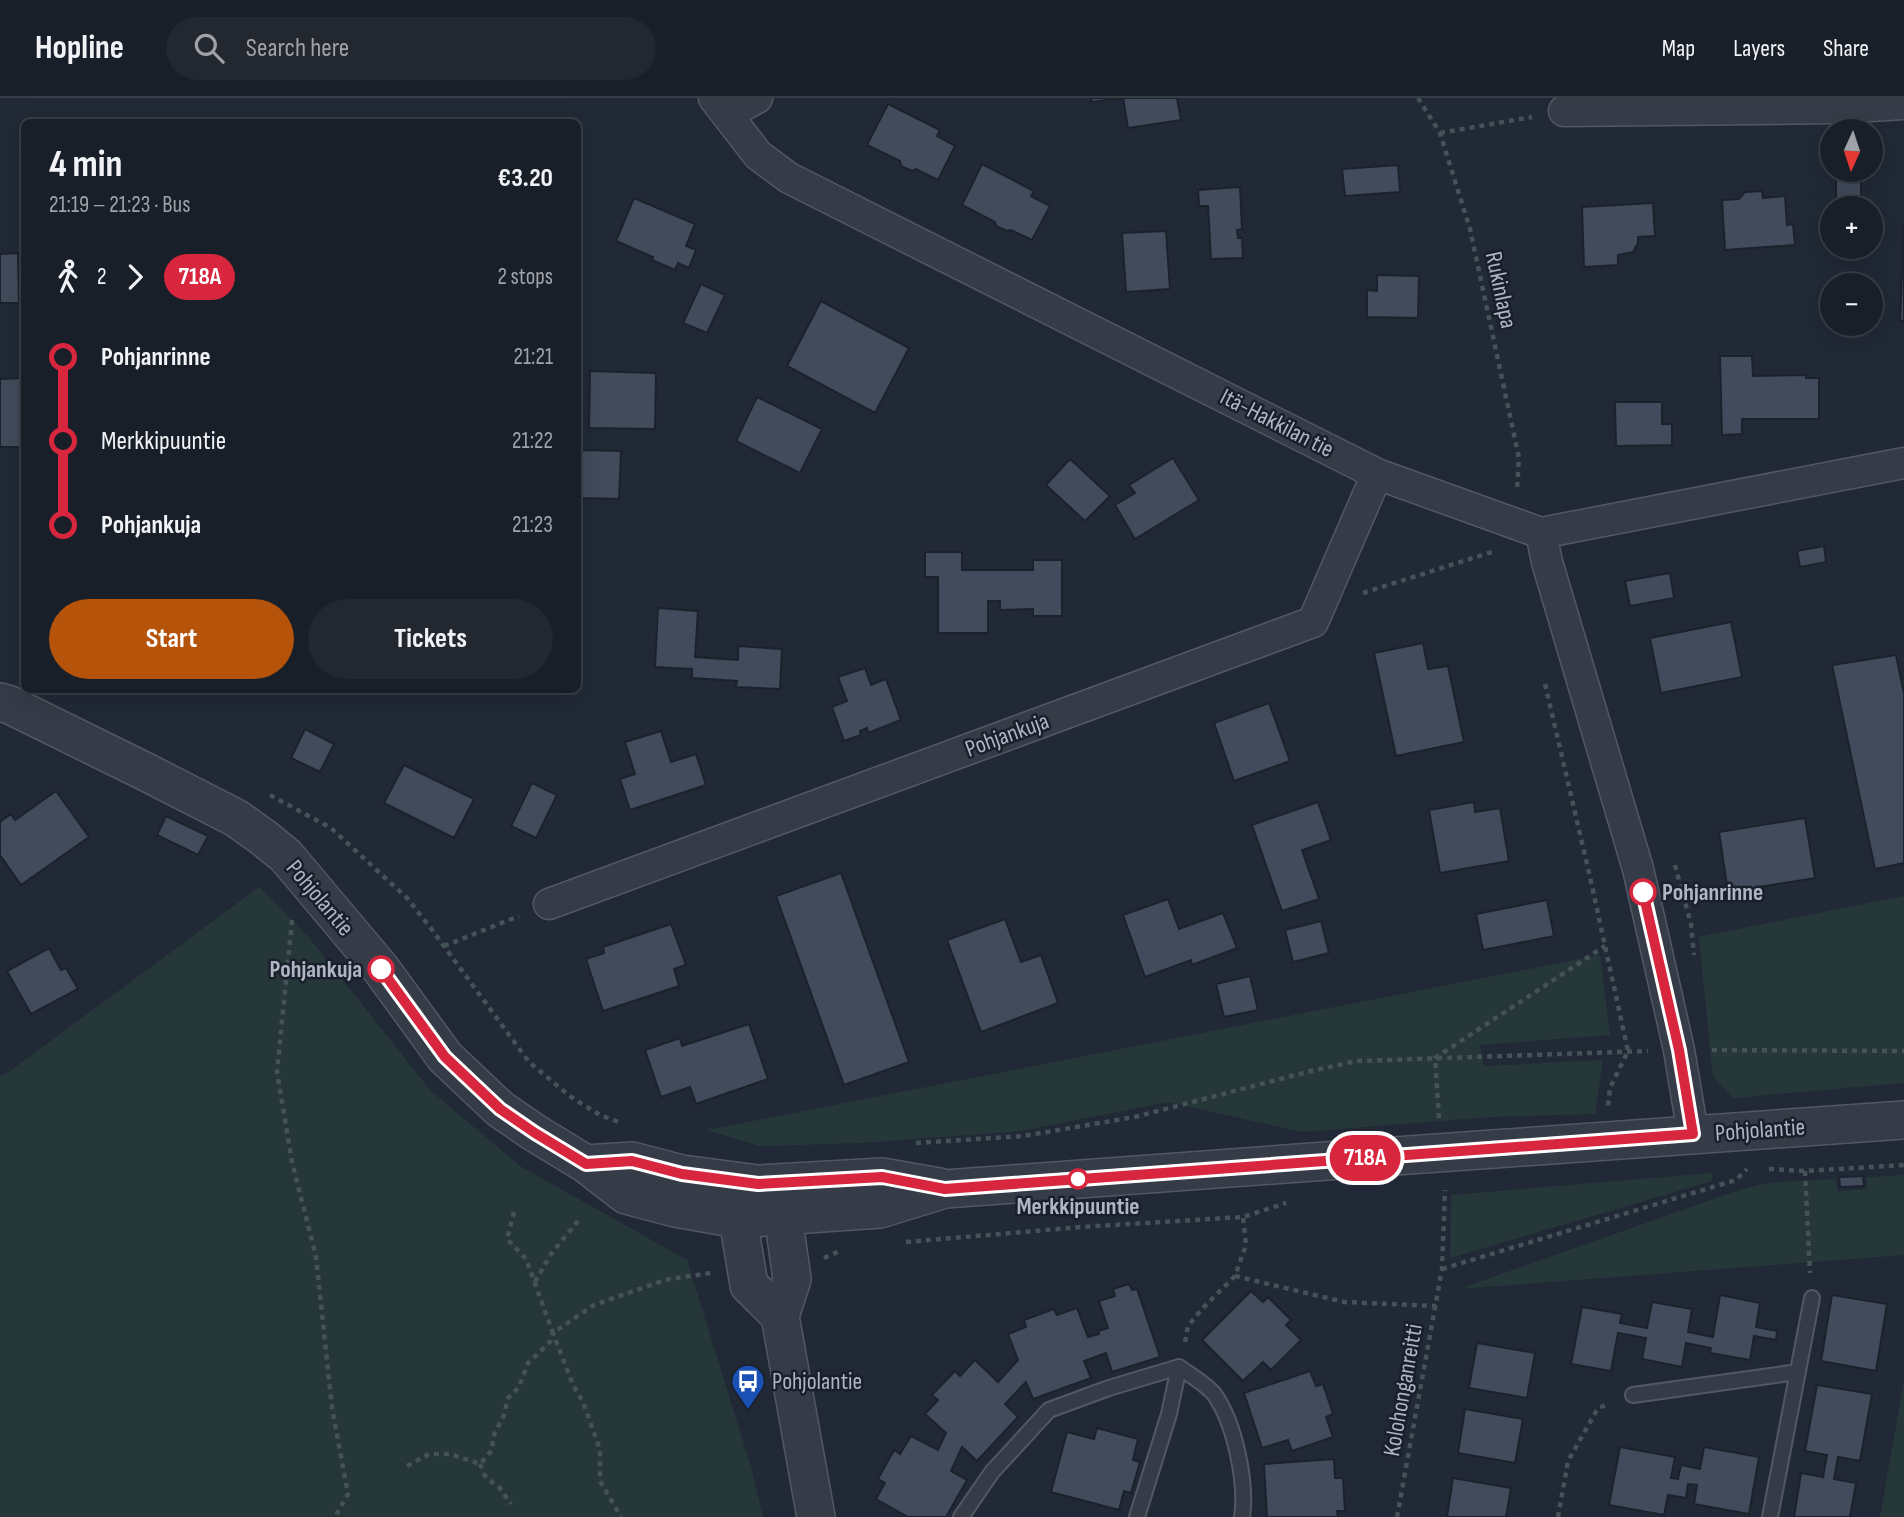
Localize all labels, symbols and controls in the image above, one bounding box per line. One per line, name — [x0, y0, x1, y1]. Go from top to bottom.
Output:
search box — [166, 17, 656, 80]
text: Hopline — [35, 28, 124, 68]
icon: search — [190, 29, 228, 67]
text: Search here — [246, 33, 349, 64]
text: Map — [1662, 34, 1695, 63]
text: Layers — [1733, 34, 1785, 63]
text: Share — [1823, 34, 1869, 63]
north arrow — [1820, 119, 1883, 182]
map controls — [1820, 119, 1883, 336]
text: 4 min — [49, 142, 122, 187]
text: €3.20 — [497, 163, 553, 194]
text: 21:19 – 21:23 · Bus — [49, 191, 190, 219]
button: + — [1820, 196, 1883, 259]
street label: Rukinlapa — [1479, 249, 1523, 331]
icon: walk — [49, 258, 87, 296]
icon: forward — [116, 258, 154, 296]
text: 718A — [178, 262, 221, 291]
text: 2 — [97, 263, 106, 291]
text: 2 stops — [497, 263, 553, 291]
button: − — [1820, 273, 1883, 336]
text: Pohjanrinne — [101, 342, 211, 373]
text: 21:21 — [513, 343, 553, 371]
street label: Itä-Hakkilan tie — [1215, 382, 1339, 464]
text: Merkkipuuntie — [101, 426, 226, 457]
text: 21:22 — [512, 427, 553, 455]
text: Pohjankuja — [101, 510, 201, 541]
text: 21:23 — [512, 511, 553, 539]
button: Start — [49, 599, 294, 679]
button: Tickets — [308, 599, 553, 679]
street label: Pohjankuja — [961, 707, 1053, 763]
street label: Pohjolantie — [280, 854, 360, 942]
place label: Pohjanrinne — [1662, 878, 1763, 907]
marker: Pohjanrinne — [1630, 879, 1656, 905]
place label: Pohjankuja — [270, 955, 362, 984]
marker: Pohjankuja — [368, 956, 394, 982]
street label: Pohjolantie — [1714, 1112, 1806, 1148]
line badge: 718A — [1316, 1135, 1414, 1181]
text: 718A — [1344, 1143, 1386, 1172]
marker: Merkkipuuntie — [1068, 1169, 1088, 1189]
place label: Merkkipuuntie — [1016, 1192, 1140, 1221]
street label: Kolohonganreitti — [1377, 1322, 1429, 1458]
bus stop icon: Pohjolantie — [729, 1362, 767, 1411]
place label: Pohjolantie — [772, 1367, 862, 1396]

